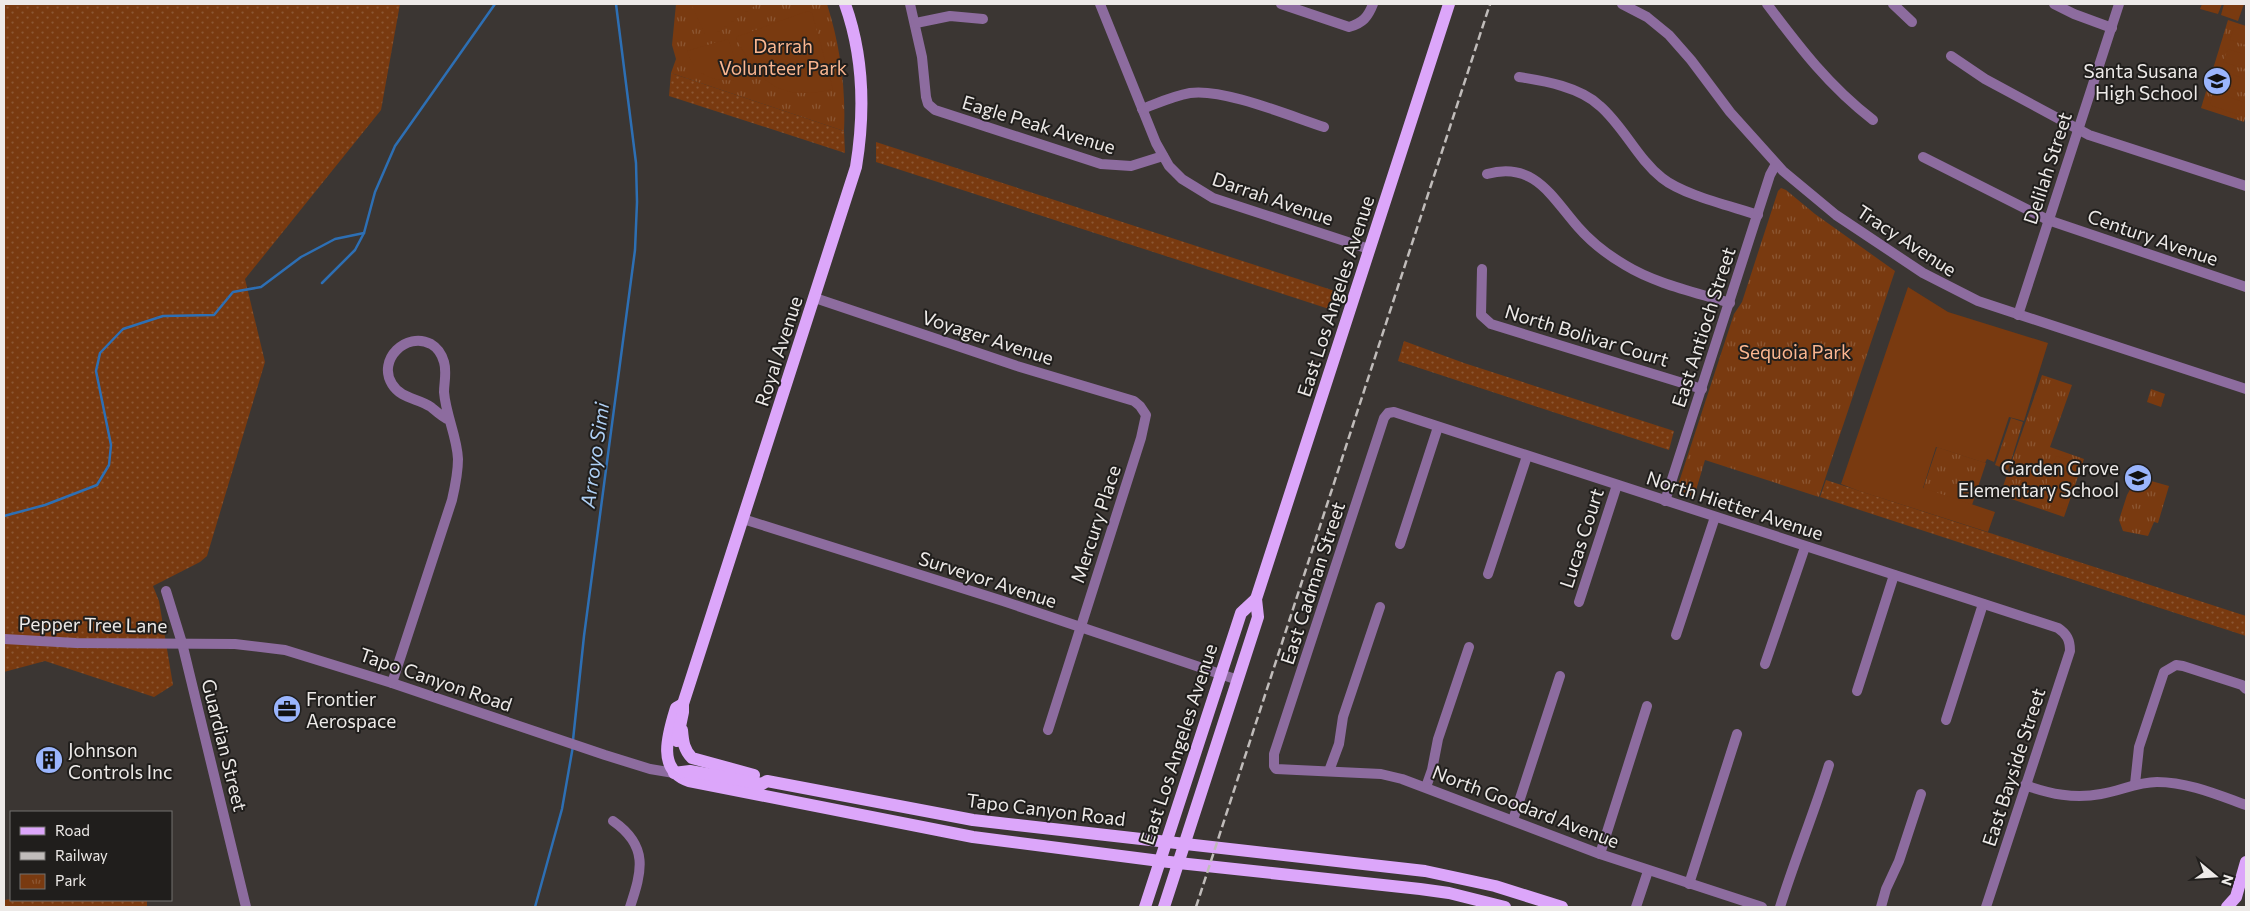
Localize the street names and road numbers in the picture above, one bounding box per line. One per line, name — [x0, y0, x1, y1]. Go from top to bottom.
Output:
street label: Eagle Peak Avenue — [960, 90, 1118, 158]
street label: Delilah Street — [2018, 109, 2076, 227]
street label: Darrah Avenue — [1209, 166, 1337, 230]
street label: East Los Angeles Avenue — [1292, 193, 1378, 399]
street label: Tracy Avenue — [1853, 199, 1961, 281]
street label: Century Avenue — [2085, 204, 2221, 270]
street label: East Antioch Street — [1666, 244, 1740, 410]
street label: Royal Avenue — [749, 293, 807, 409]
street label: North Bolivar Court — [1502, 299, 1672, 371]
street label: Voyager Avenue — [919, 305, 1057, 369]
street label: Mercury Place — [1065, 462, 1125, 586]
street label: North Hietter Avenue — [1644, 466, 1826, 544]
street label: Lucas Court — [1554, 485, 1608, 591]
street label: East Cadman Street — [1275, 498, 1349, 667]
street label: Surveyor Avenue — [916, 546, 1060, 612]
street label: Pepper Tree Lane — [19, 611, 167, 637]
street label: East Los Angeles Avenue — [1135, 641, 1221, 847]
street label: Tapo Canyon Road — [357, 642, 515, 716]
street label: Guardian Street — [197, 676, 253, 814]
street label: East Bayside Street — [1977, 685, 2049, 849]
street label: North Goodard Avenue — [1429, 760, 1623, 852]
street label: Tapo Canyon Road — [965, 788, 1127, 830]

